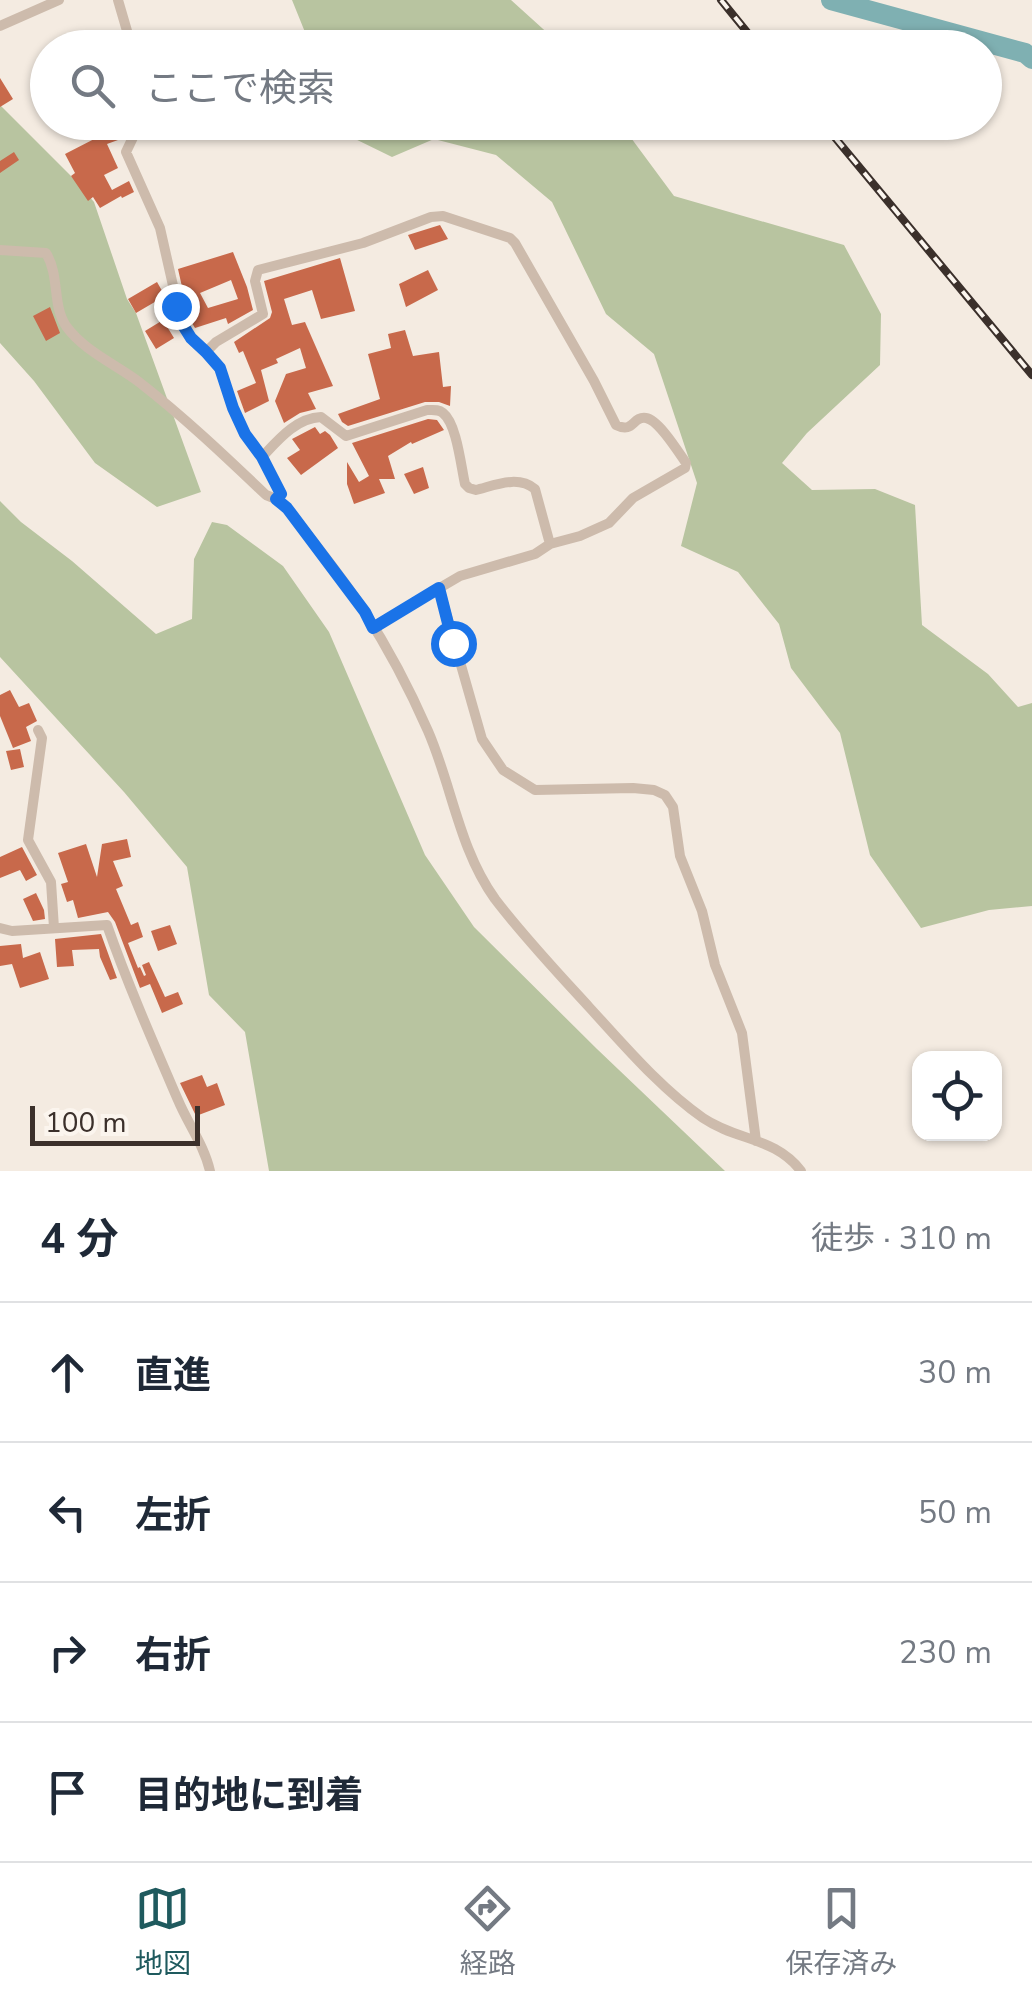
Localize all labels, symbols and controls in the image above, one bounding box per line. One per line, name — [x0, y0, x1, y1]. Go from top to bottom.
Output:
search box — [30, 30, 1002, 140]
icon: search — [65, 58, 120, 113]
text: ここで検索 — [145, 63, 335, 114]
route end — [154, 284, 200, 330]
route start — [431, 621, 477, 667]
map controls — [912, 1051, 1002, 1141]
button: locate — [912, 1051, 1002, 1141]
scale bar — [30, 1101, 200, 1146]
text: 100 m — [45, 1104, 127, 1142]
text: 4 分 — [40, 1211, 119, 1268]
text: 徒歩 · 310 m — [811, 1217, 992, 1260]
icon: ahead — [40, 1345, 95, 1400]
text: 直進 — [135, 1350, 211, 1401]
text: 30 m — [918, 1351, 992, 1394]
icon: left — [40, 1485, 95, 1540]
text: 左折 — [135, 1490, 211, 1541]
text: 50 m — [918, 1491, 992, 1534]
icon: right — [40, 1625, 95, 1680]
text: 右折 — [135, 1630, 211, 1681]
text: 230 m — [899, 1631, 992, 1674]
icon: arrive — [40, 1765, 95, 1820]
text: 目的地に到着 — [135, 1770, 363, 1821]
tab: 地図 — [135, 1881, 191, 1983]
tab: 経路 — [460, 1881, 516, 1983]
tab: 保存済み — [785, 1881, 897, 1983]

